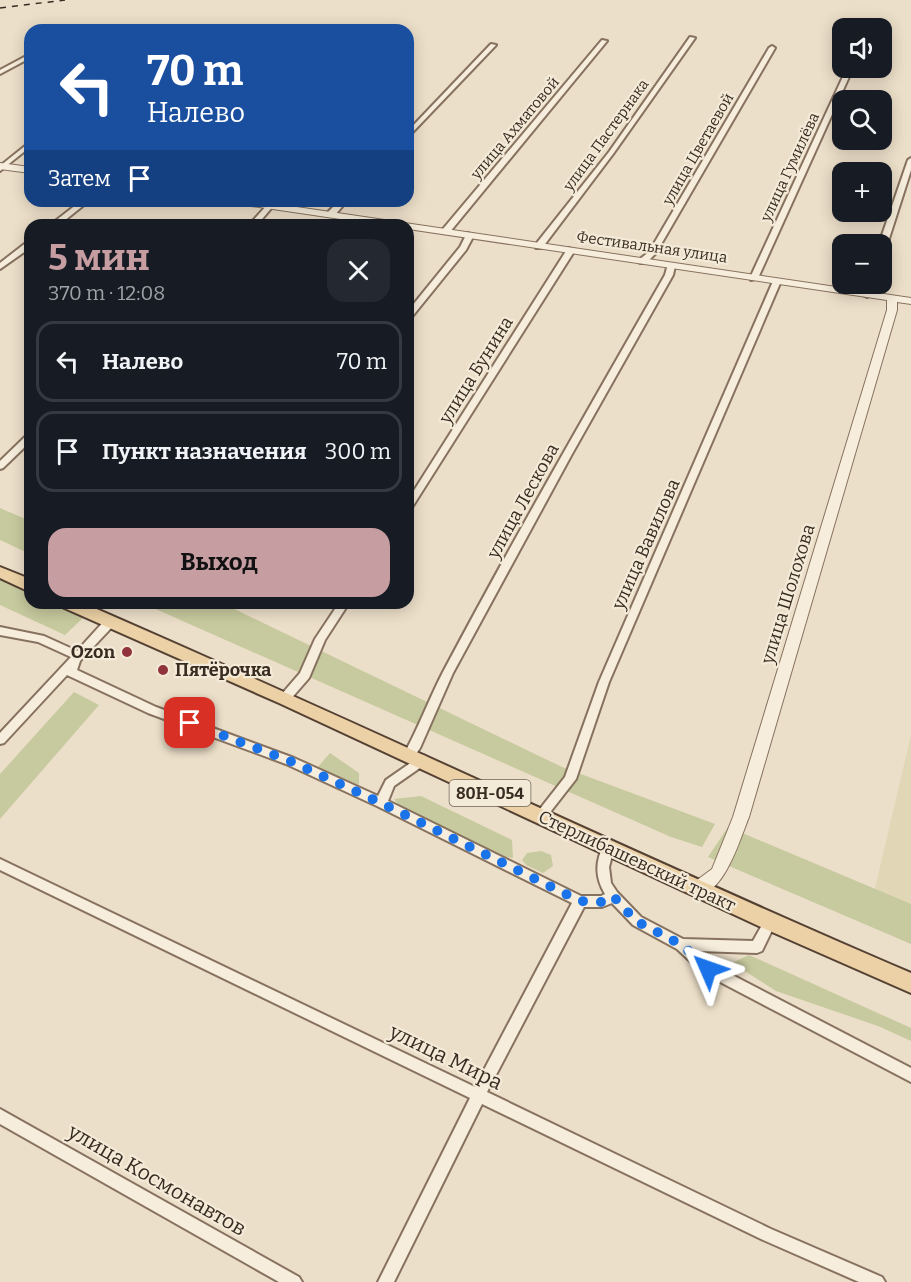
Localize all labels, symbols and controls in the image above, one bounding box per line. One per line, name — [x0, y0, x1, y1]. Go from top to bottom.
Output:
map controls — [832, 18, 892, 294]
button: sound — [832, 18, 892, 78]
text: 70 m — [147, 46, 243, 96]
icon: left — [48, 48, 126, 126]
street label: улица Ахматовой — [466, 73, 563, 184]
street label: улица Пастернака — [559, 76, 653, 195]
street label: улица Цветаевой — [658, 90, 737, 209]
button: search — [832, 90, 892, 150]
text: Налево — [147, 97, 245, 129]
street label: улица Гумилёва — [756, 110, 823, 225]
icon: arrive — [123, 162, 156, 195]
button: + — [832, 162, 892, 222]
text: Затем — [48, 165, 111, 192]
street label: Фестивальная улица — [576, 228, 728, 266]
button: − — [832, 234, 892, 294]
text: 5 мин — [48, 236, 150, 280]
button: close — [327, 239, 390, 302]
text: 370 m · 12:08 — [48, 281, 165, 305]
street label: улица Бунина — [434, 312, 518, 429]
icon: left — [51, 345, 84, 378]
text: Налево — [102, 348, 183, 375]
text: 70 m — [337, 348, 387, 375]
icon: arrive — [51, 435, 84, 468]
text: Пункт назначения — [102, 438, 307, 465]
text: 300 m — [325, 438, 391, 465]
street label: улица Лескова — [482, 439, 564, 563]
street label: улица Вавилова — [607, 475, 685, 614]
street label: улица Шолохова — [756, 521, 820, 668]
button: Выход — [48, 528, 390, 597]
place label: Ozon — [71, 641, 115, 663]
marker: Ozon — [120, 645, 134, 659]
place label: Пятёрочка — [175, 659, 271, 681]
marker: Пятёрочка — [156, 663, 170, 677]
pin — [164, 697, 215, 748]
icon: arrive — [173, 706, 206, 739]
road number: 80Н-054 — [450, 780, 530, 806]
street label: Стерлибашевский тракт — [535, 806, 739, 916]
position arrow — [676, 937, 740, 1001]
street label: улица Мира — [384, 1018, 507, 1096]
street label: улица Космонавтов — [62, 1118, 251, 1242]

